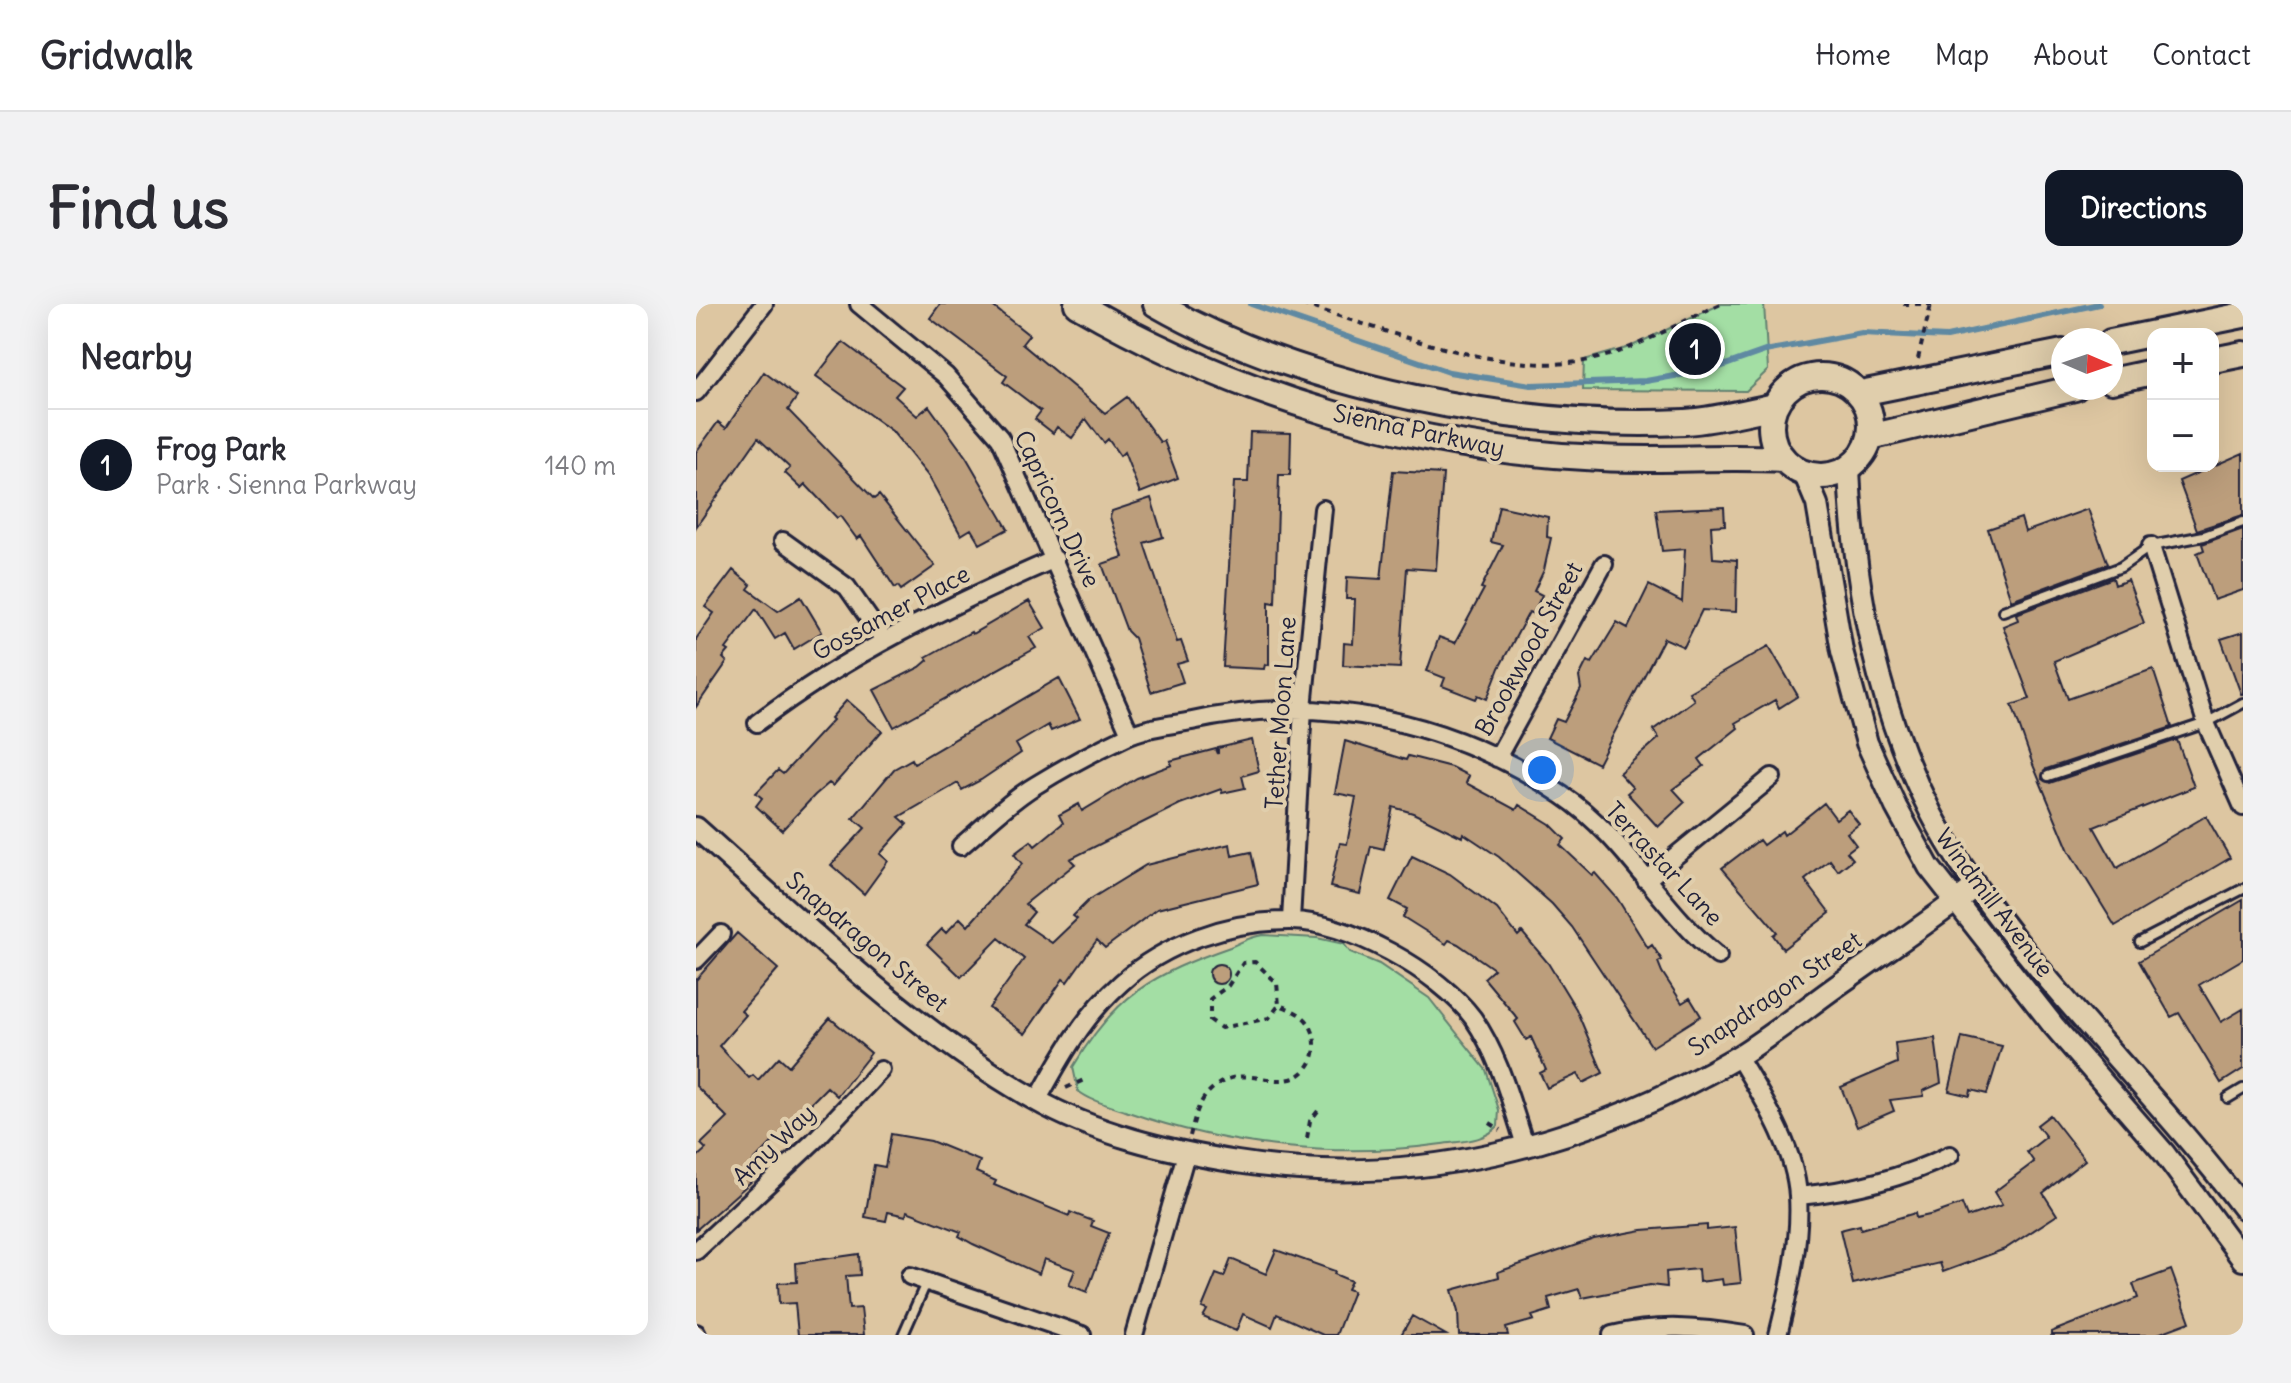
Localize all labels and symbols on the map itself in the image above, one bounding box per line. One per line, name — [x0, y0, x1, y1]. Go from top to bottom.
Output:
pin: 1 — [1669, 319, 1721, 379]
north arrow — [2051, 328, 2123, 400]
street label: Sienna Parkway — [1331, 397, 1508, 463]
street label: Capricorn Drive — [1008, 425, 1107, 592]
street label: Brookwood Street — [1468, 556, 1588, 741]
street label: Gossamer Place — [807, 558, 974, 666]
street label: Tether Moon Lane — [1258, 615, 1302, 810]
your location — [1522, 750, 1562, 790]
street label: Terrastar Lane — [1600, 795, 1730, 932]
street label: Windmill Avenue — [1929, 822, 2061, 983]
street label: Snapdragon Street — [780, 865, 955, 1018]
street label: Snapdragon Street — [1682, 924, 1867, 1062]
street label: Amy Way — [726, 1097, 821, 1191]

